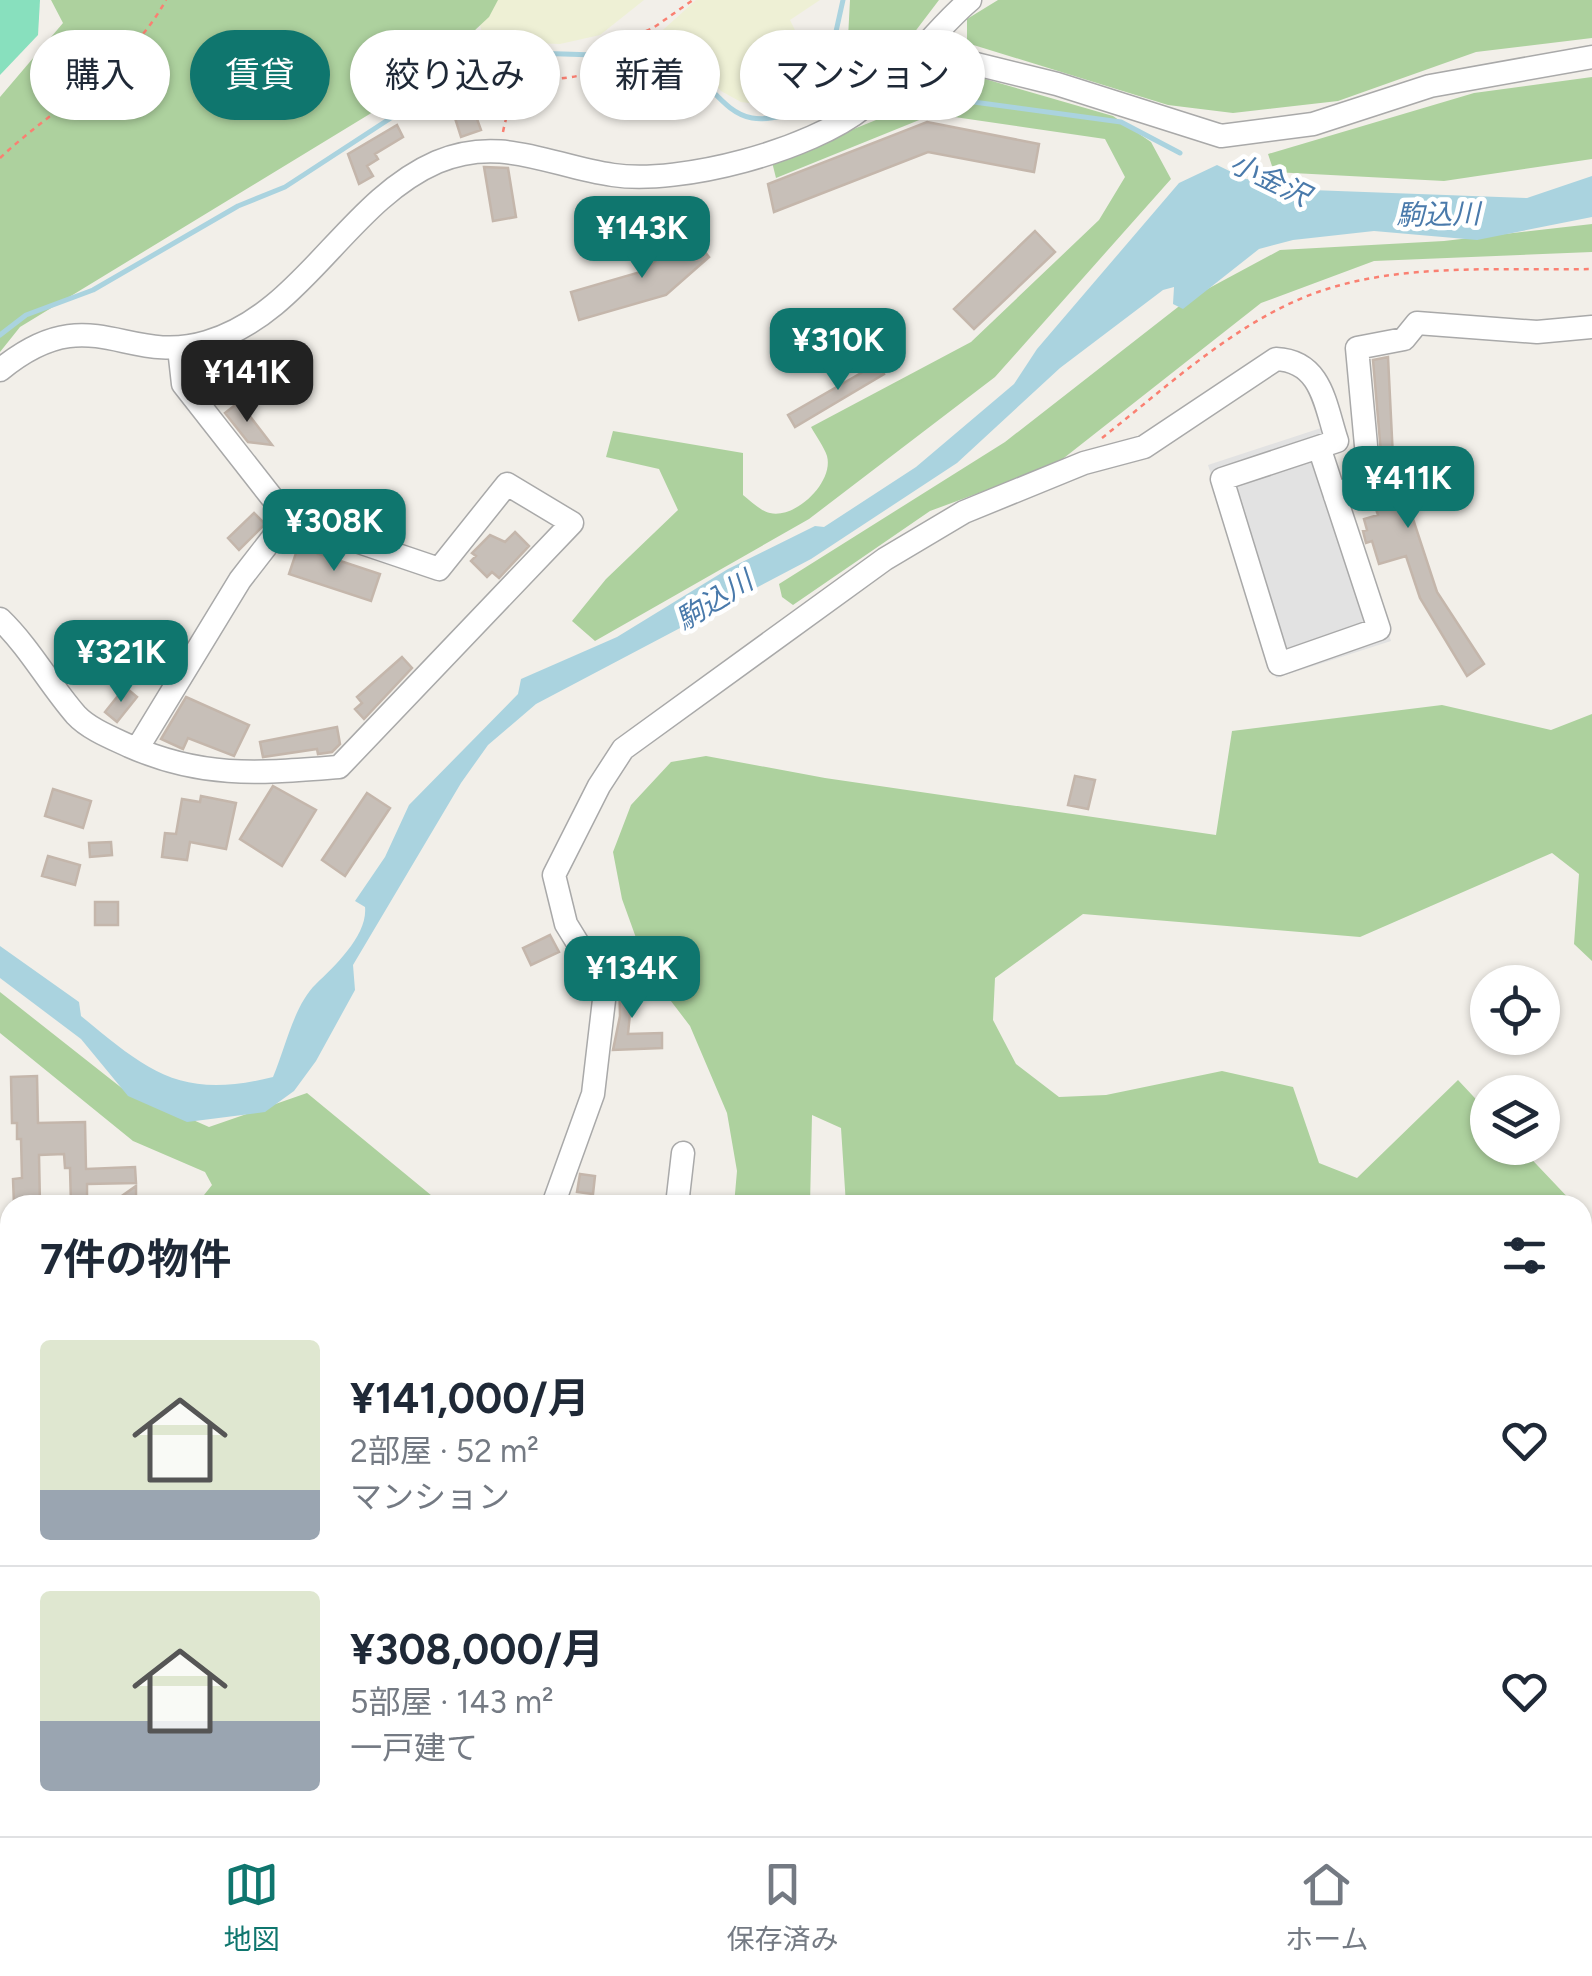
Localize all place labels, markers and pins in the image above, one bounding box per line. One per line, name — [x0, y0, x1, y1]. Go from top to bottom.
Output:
pin: ¥143K — [572, 196, 712, 281]
pin: ¥310K — [768, 308, 908, 393]
pin: ¥141K — [177, 340, 317, 425]
pin: ¥411K — [1338, 446, 1478, 531]
pin: ¥308K — [264, 489, 404, 574]
pin: ¥321K — [51, 620, 191, 705]
pin: ¥134K — [562, 936, 702, 1021]

